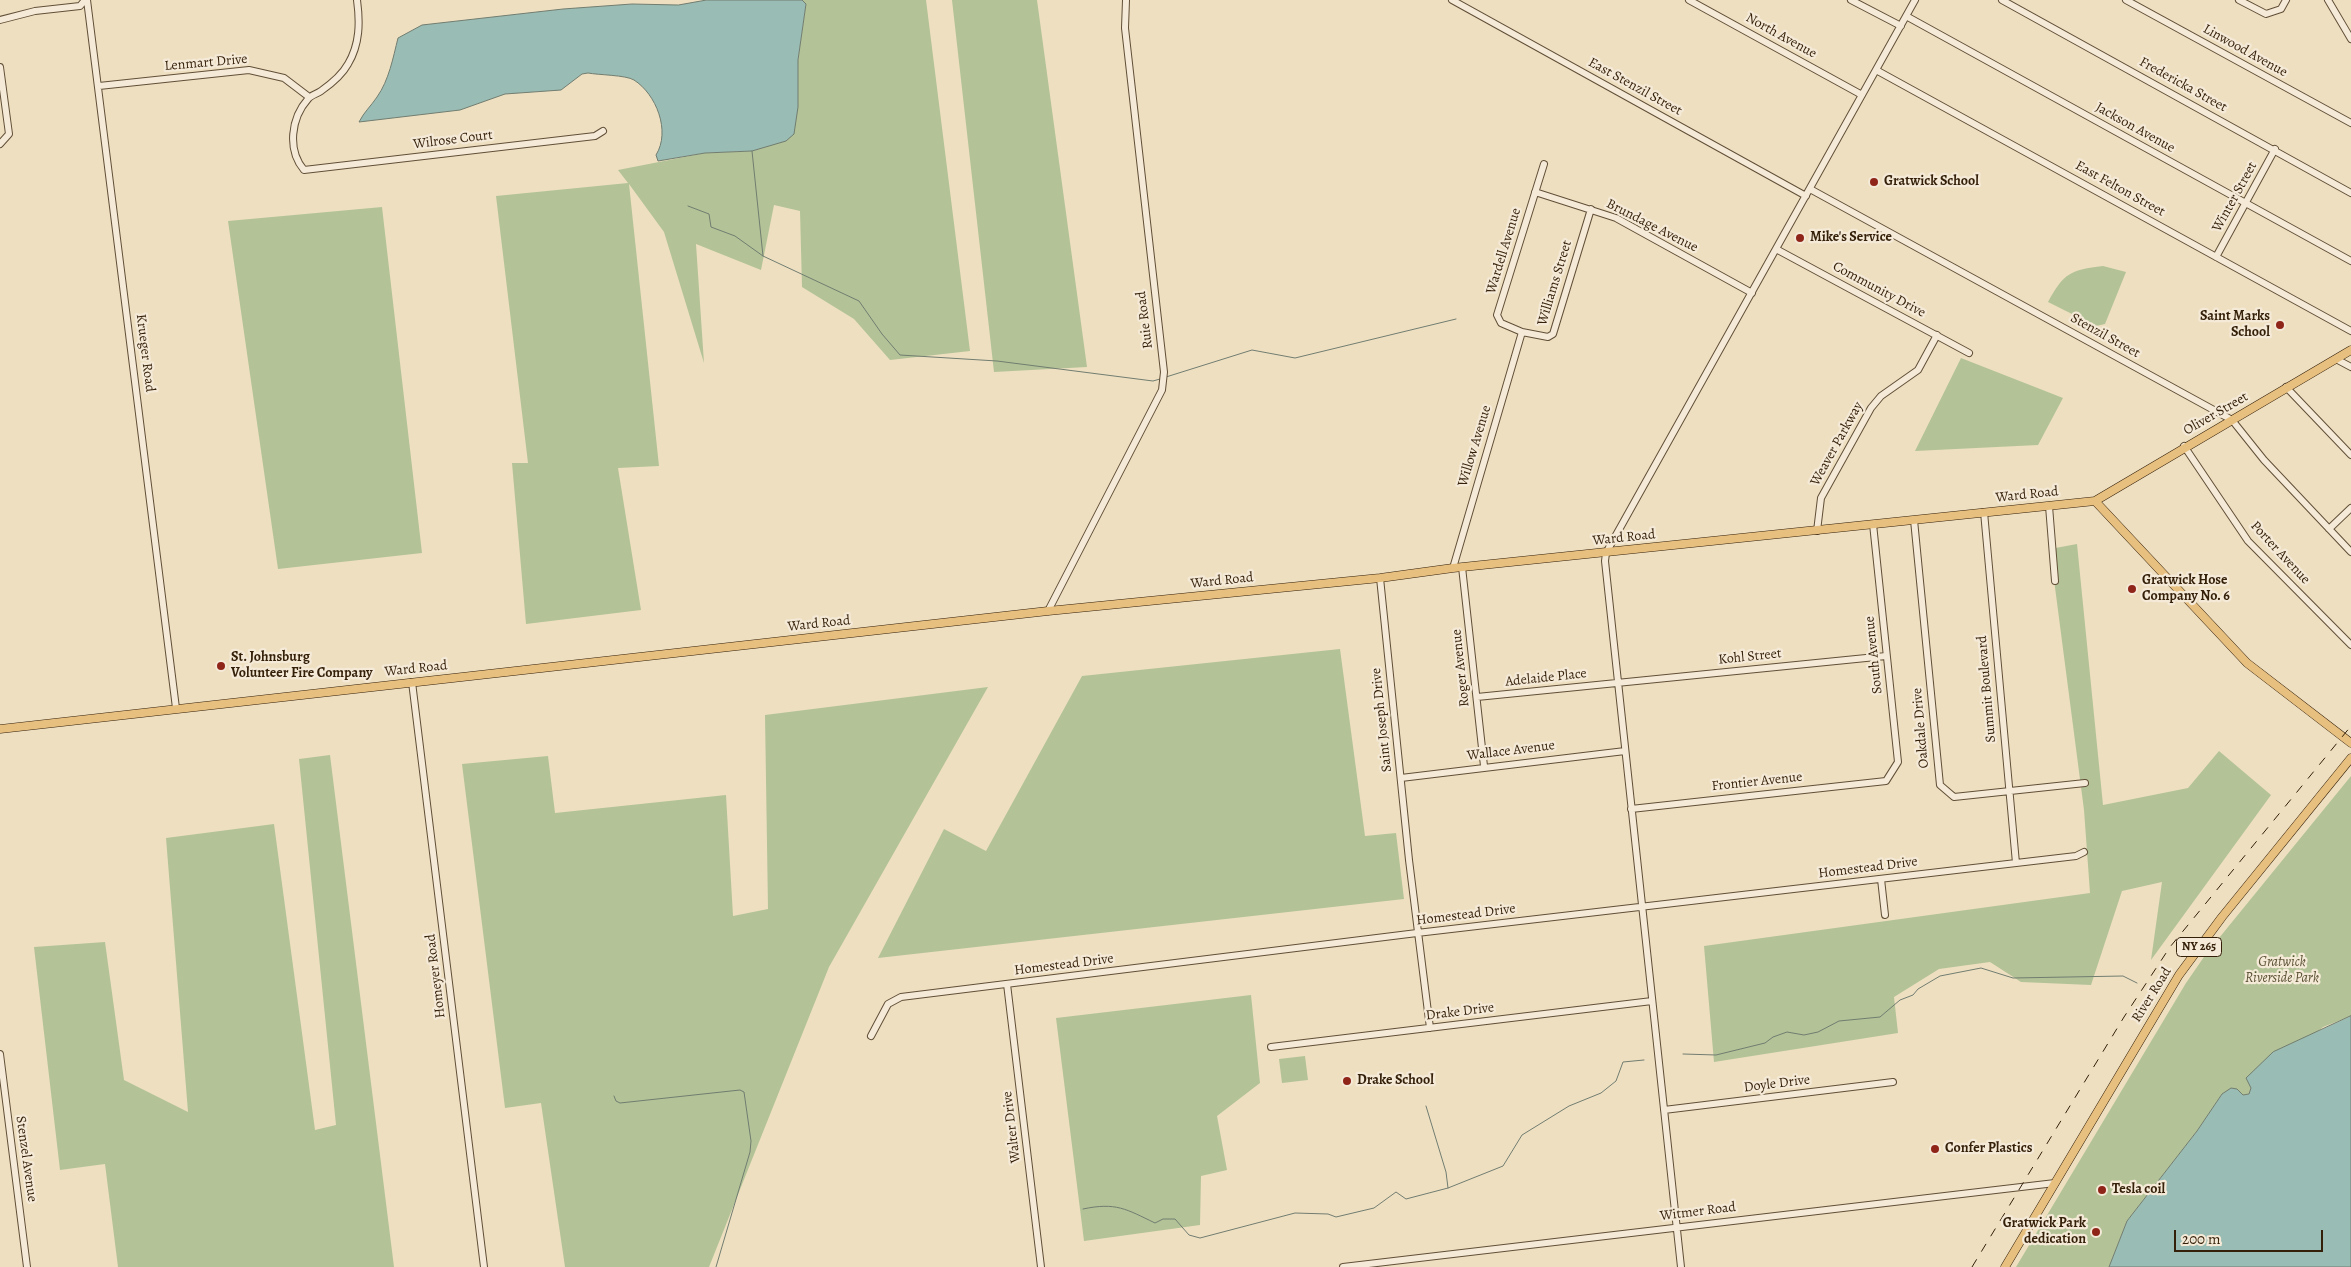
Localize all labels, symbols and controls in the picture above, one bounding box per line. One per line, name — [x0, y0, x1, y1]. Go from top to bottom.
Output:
street label: North Avenue — [1743, 10, 1819, 62]
street label: Linwood Avenue — [2200, 21, 2290, 81]
street label: Lenmart Drive — [164, 51, 248, 75]
street label: East Stenzil Street — [1585, 54, 1685, 120]
street label: Fredericka Street — [2136, 54, 2230, 116]
street label: Jackson Avenue — [2092, 99, 2178, 157]
street label: Wilrose Court — [412, 127, 494, 153]
street label: East Felton Street — [2072, 157, 2168, 221]
street label: Winter Street — [2209, 159, 2261, 235]
place label: Gratwick School — [1884, 174, 1979, 190]
marker: Gratwick School — [1868, 176, 1880, 188]
street label: Brundage Avenue — [1603, 196, 1701, 256]
street label: Wardell Avenue — [1483, 206, 1525, 296]
place label: Mike's Service — [1810, 230, 1892, 246]
marker: Mike's Service — [1794, 232, 1806, 244]
street label: Williams Street — [1534, 238, 1576, 328]
street label: Community Drive — [1830, 258, 1928, 322]
street label: Ruie Road — [1133, 290, 1157, 350]
place label: Saint Marks School — [2200, 309, 2270, 342]
street label: Stenzil Street — [2067, 310, 2143, 362]
street label: Krueger Road — [132, 313, 158, 393]
marker: Saint Marks School — [2274, 319, 2286, 331]
street label: Oliver Street — [2181, 389, 2251, 439]
street label: Weaver Parkway — [1807, 399, 1867, 489]
street label: Willow Avenue — [1455, 403, 1495, 489]
street label: Ward Road — [1995, 483, 2059, 507]
street label: Porter Avenue — [2247, 518, 2313, 588]
street label: Ward Road — [1592, 526, 1656, 550]
street label: Ward Road — [1190, 569, 1254, 593]
place label: Gratwick Hose Company No. 6 — [2142, 573, 2230, 606]
marker: Gratwick Hose Company No. 6 — [2126, 583, 2138, 595]
street label: Ward Road — [787, 612, 851, 636]
street label: South Avenue — [1862, 615, 1886, 695]
street label: Roger Avenue — [1449, 628, 1473, 708]
street label: Summit Boulevard — [1974, 635, 2000, 743]
street label: Kohl Street — [1718, 645, 1782, 669]
place label: St. Johnsburg Volunteer Fire Company — [231, 650, 373, 682]
street label: Ward Road — [384, 657, 448, 681]
marker: St. Johnsburg Volunteer Fire Company — [215, 660, 227, 672]
street label: Adelaide Place — [1504, 665, 1588, 691]
street label: Saint Joseph Drive — [1368, 667, 1396, 773]
street label: Oakdale Drive — [1909, 687, 1933, 769]
street label: Wallace Avenue — [1466, 737, 1556, 765]
street label: Frontier Avenue — [1711, 769, 1803, 795]
street label: Homestead Drive — [1817, 854, 1919, 882]
street label: Homestead Drive — [1415, 901, 1517, 929]
street label: Homeyer Road — [422, 933, 450, 1019]
road number: NY 265 — [2176, 938, 2222, 956]
street label: Homestead Drive — [1013, 951, 1115, 979]
park label: Gratwick Riverside Park — [2245, 955, 2319, 988]
street label: River Road — [2128, 964, 2176, 1026]
street label: Drake Drive — [1425, 999, 1495, 1025]
street label: Doyle Drive — [1743, 1072, 1811, 1096]
place label: Drake School — [1357, 1073, 1434, 1089]
marker: Drake School — [1341, 1075, 1353, 1087]
street label: Walter Drive — [999, 1090, 1025, 1164]
street label: Stenzel Avenue — [12, 1115, 40, 1203]
place label: Confer Plastics — [1945, 1141, 2032, 1157]
marker: Confer Plastics — [1929, 1143, 1941, 1155]
place label: Tesla coil — [2112, 1182, 2165, 1198]
marker: Tesla coil — [2096, 1184, 2108, 1196]
street label: Witmer Road — [1659, 1199, 1737, 1225]
place label: Gratwick Park dedication — [2003, 1216, 2086, 1248]
scale bar — [2176, 1220, 2325, 1252]
marker: Gratwick Park dedication — [2090, 1226, 2102, 1238]
text: 200 m — [2182, 1229, 2221, 1249]

